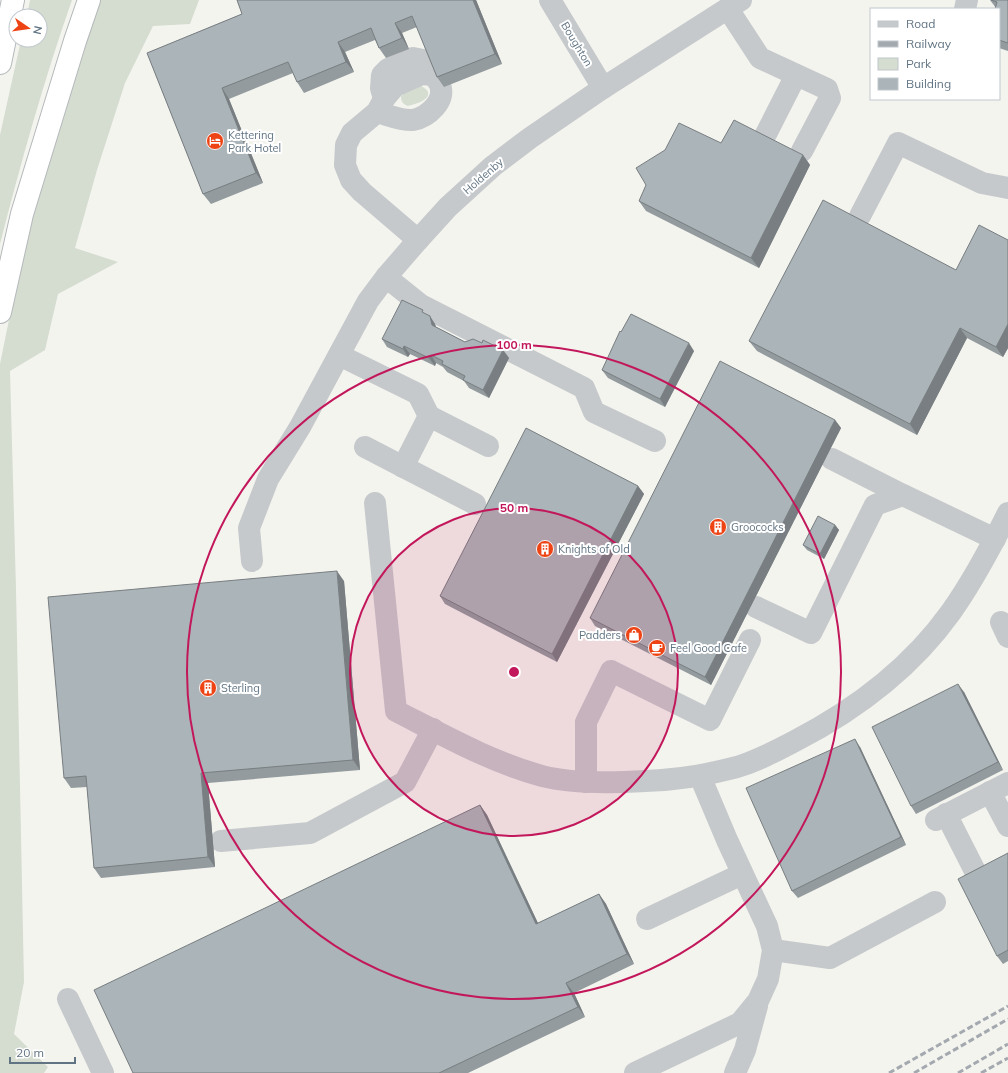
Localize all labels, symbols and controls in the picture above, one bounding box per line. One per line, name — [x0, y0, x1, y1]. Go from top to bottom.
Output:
north arrow — [8, 8, 48, 48]
legend — [870, 8, 1000, 100]
text: Road — [906, 16, 935, 31]
street label: Boughton — [558, 19, 596, 69]
text: N — [30, 25, 45, 36]
text: Railway — [906, 36, 952, 51]
text: Park — [906, 56, 932, 71]
text: Building — [906, 76, 951, 91]
place label: Kettering Park Hotel — [228, 128, 281, 155]
hotel icon: Kettering Park Hotel — [205, 131, 225, 151]
street label: Holdenby — [460, 155, 506, 197]
text: 100 m — [496, 337, 532, 352]
text: 50 m — [500, 500, 528, 515]
building icon: Groococks — [708, 517, 728, 537]
place label: Groococks — [731, 520, 784, 534]
building icon: Knights of Old — [535, 539, 555, 559]
place label: Knights of Old — [558, 542, 630, 556]
shop icon: Padders — [624, 625, 644, 645]
place label: Padders — [579, 628, 621, 642]
cafe icon: Feel Good Cafe — [647, 638, 667, 658]
place label: Feel Good Cafe — [670, 641, 747, 655]
centre of rings — [507, 665, 521, 679]
building icon: Sterling — [198, 678, 218, 698]
place label: Sterling — [221, 681, 260, 695]
scale bar — [10, 1039, 75, 1065]
text: 20 m — [16, 1045, 44, 1060]

